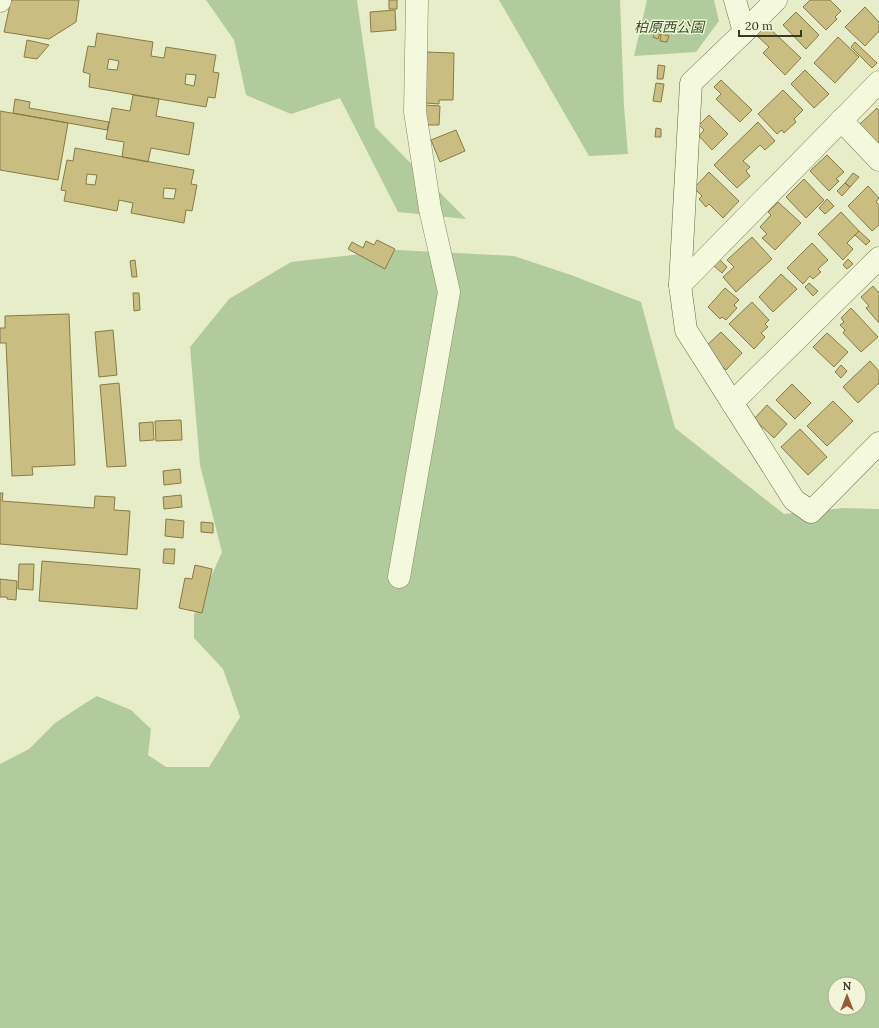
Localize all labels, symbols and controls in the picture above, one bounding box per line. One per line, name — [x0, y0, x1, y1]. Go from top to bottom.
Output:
scale bar — [739, 12, 801, 38]
park label: 柏原西公園 — [634, 18, 706, 36]
text: 20 m — [745, 18, 773, 33]
north arrow — [827, 976, 867, 1016]
text: N — [843, 979, 852, 993]

